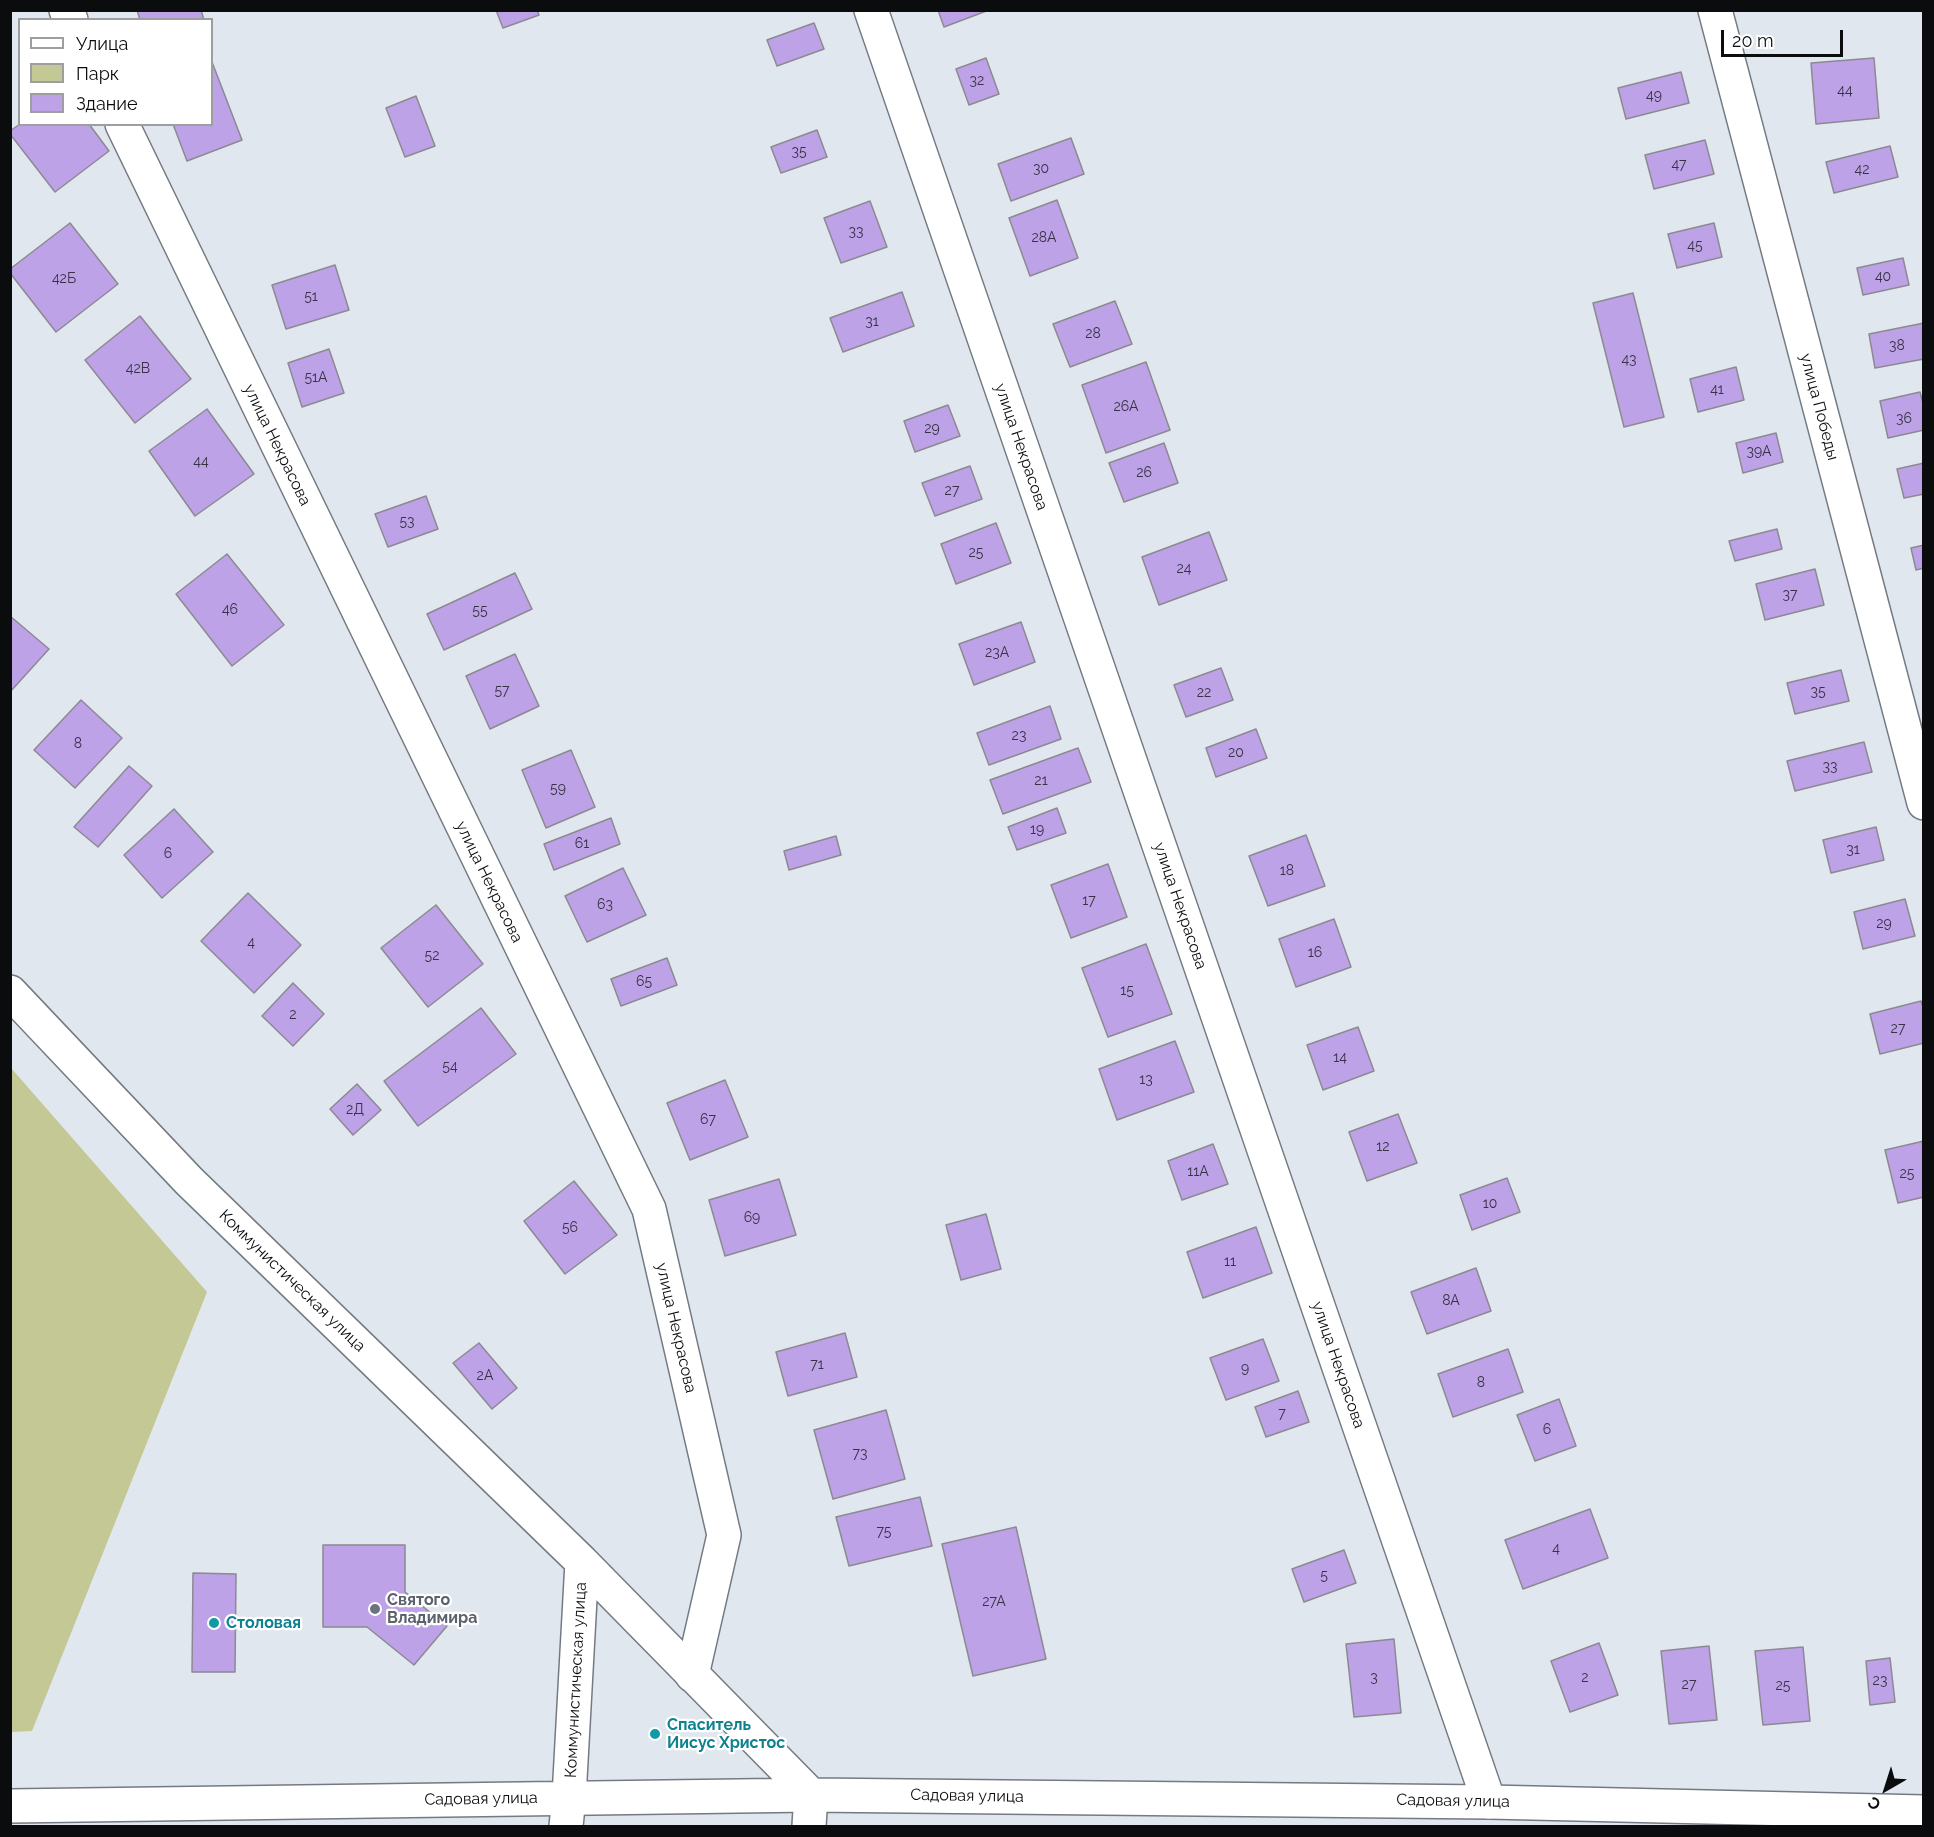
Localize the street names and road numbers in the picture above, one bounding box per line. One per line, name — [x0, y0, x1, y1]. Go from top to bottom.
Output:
street label: улица Победы — [1796, 352, 1842, 462]
street label: улица Некрасова — [239, 381, 315, 509]
street label: улица Некрасова — [990, 381, 1052, 513]
street label: улица Некрасова — [451, 818, 527, 946]
street label: улица Некрасова — [1149, 840, 1211, 972]
street label: Коммунистическая улица — [215, 1206, 369, 1356]
street label: улица Некрасова — [652, 1261, 700, 1395]
street label: улица Некрасова — [1307, 1299, 1369, 1431]
street label: Коммунистическая улица — [561, 1582, 591, 1778]
street label: Садовая улица — [910, 1785, 1024, 1807]
street label: Садовая улица — [424, 1788, 538, 1810]
street label: Садовая улица — [1396, 1790, 1510, 1812]

